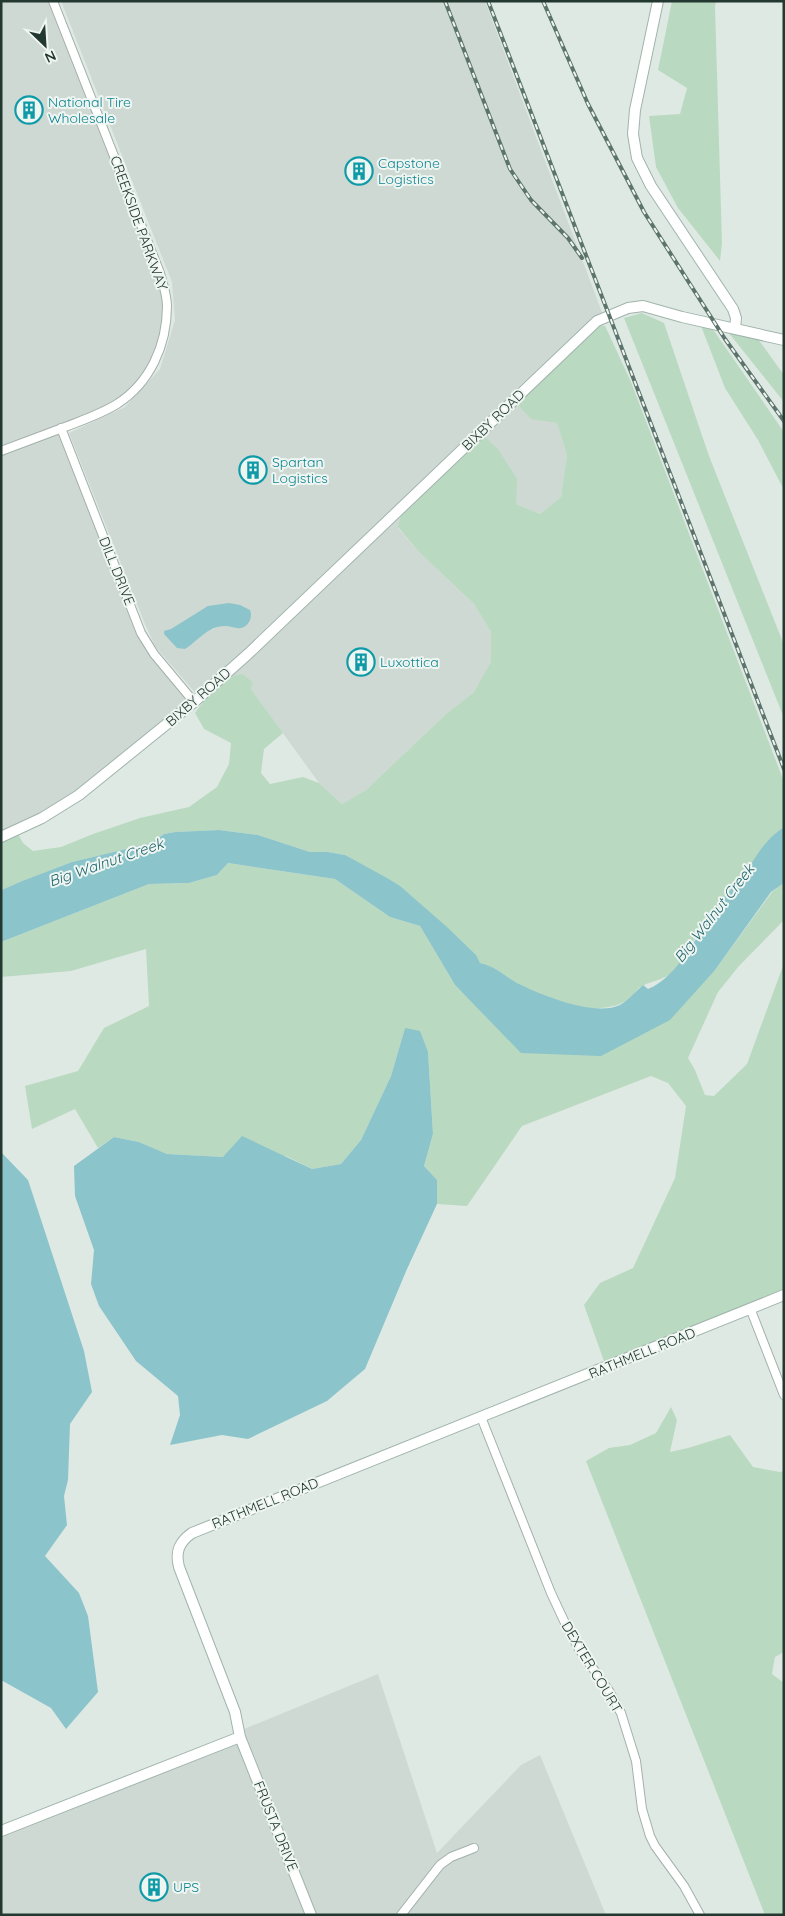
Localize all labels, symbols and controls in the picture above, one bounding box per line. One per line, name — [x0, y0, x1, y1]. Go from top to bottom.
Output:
north arrow — [20, 20, 70, 70]
text: N — [42, 46, 59, 67]
place label: National Tire Wholesale — [48, 93, 131, 127]
building icon: National Tire Wholesale — [14, 95, 44, 125]
street label: CREEKSIDE PARKWAY — [106, 153, 172, 293]
place label: Capstone Logistics — [378, 154, 440, 188]
building icon: Capstone Logistics — [344, 156, 374, 186]
street label: BIXBY ROAD — [458, 386, 528, 454]
place label: Spartan Logistics — [272, 453, 328, 487]
building icon: Spartan Logistics — [238, 455, 268, 485]
street label: DILL DRIVE — [95, 534, 139, 608]
building icon: Luxottica — [346, 647, 376, 677]
place label: Luxottica — [380, 653, 439, 671]
street label: BIXBY ROAD — [162, 664, 234, 730]
water label: Big Walnut Creek — [46, 833, 168, 891]
water label: Big Walnut Creek — [670, 858, 760, 966]
street label: RATHMELL ROAD — [586, 1323, 698, 1383]
street label: RATHMELL ROAD — [209, 1473, 321, 1533]
street label: DEXTER COURT — [558, 1618, 626, 1716]
street label: FRUSTA DRIVE — [250, 1778, 302, 1874]
building icon: UPS — [139, 1872, 169, 1902]
place label: UPS — [173, 1878, 199, 1896]

